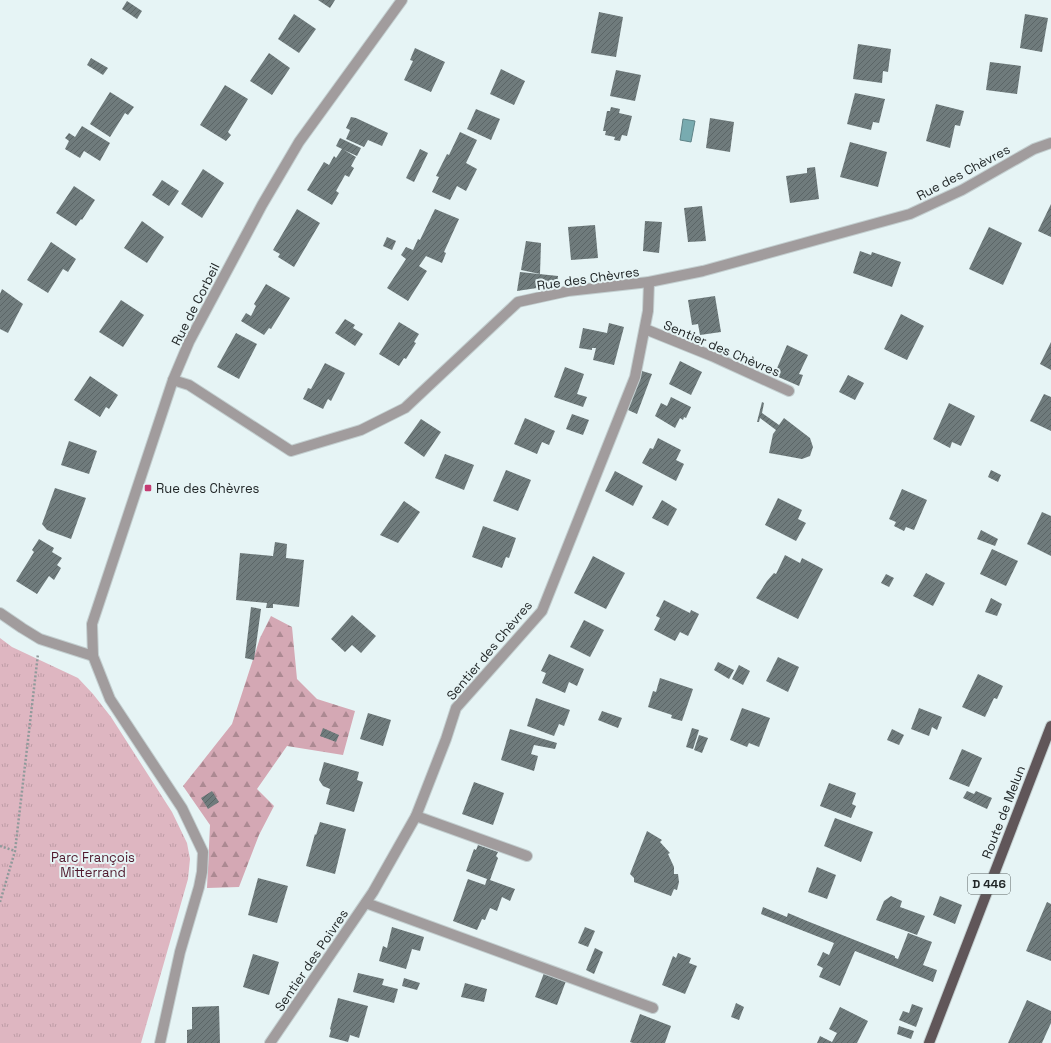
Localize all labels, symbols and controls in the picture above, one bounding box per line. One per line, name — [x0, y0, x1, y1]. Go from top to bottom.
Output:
street label: Rue des Chèvres — [914, 141, 1013, 204]
street label: Rue de Corbeil — [167, 260, 224, 348]
street label: Rue des Chèvres — [536, 263, 641, 294]
street label: Sentier des Chèvres — [661, 316, 783, 381]
place label: Rue des Chèvres — [156, 480, 260, 497]
marker: Rue des Chèvres — [143, 483, 153, 493]
street label: Sentier des Chèvres — [443, 597, 536, 704]
street label: Route de Melun — [978, 763, 1029, 861]
park label: Parc François Mitterrand — [51, 849, 135, 881]
road number: D 446 — [968, 874, 1010, 894]
street label: Sentier des Poivres — [271, 906, 352, 1015]

